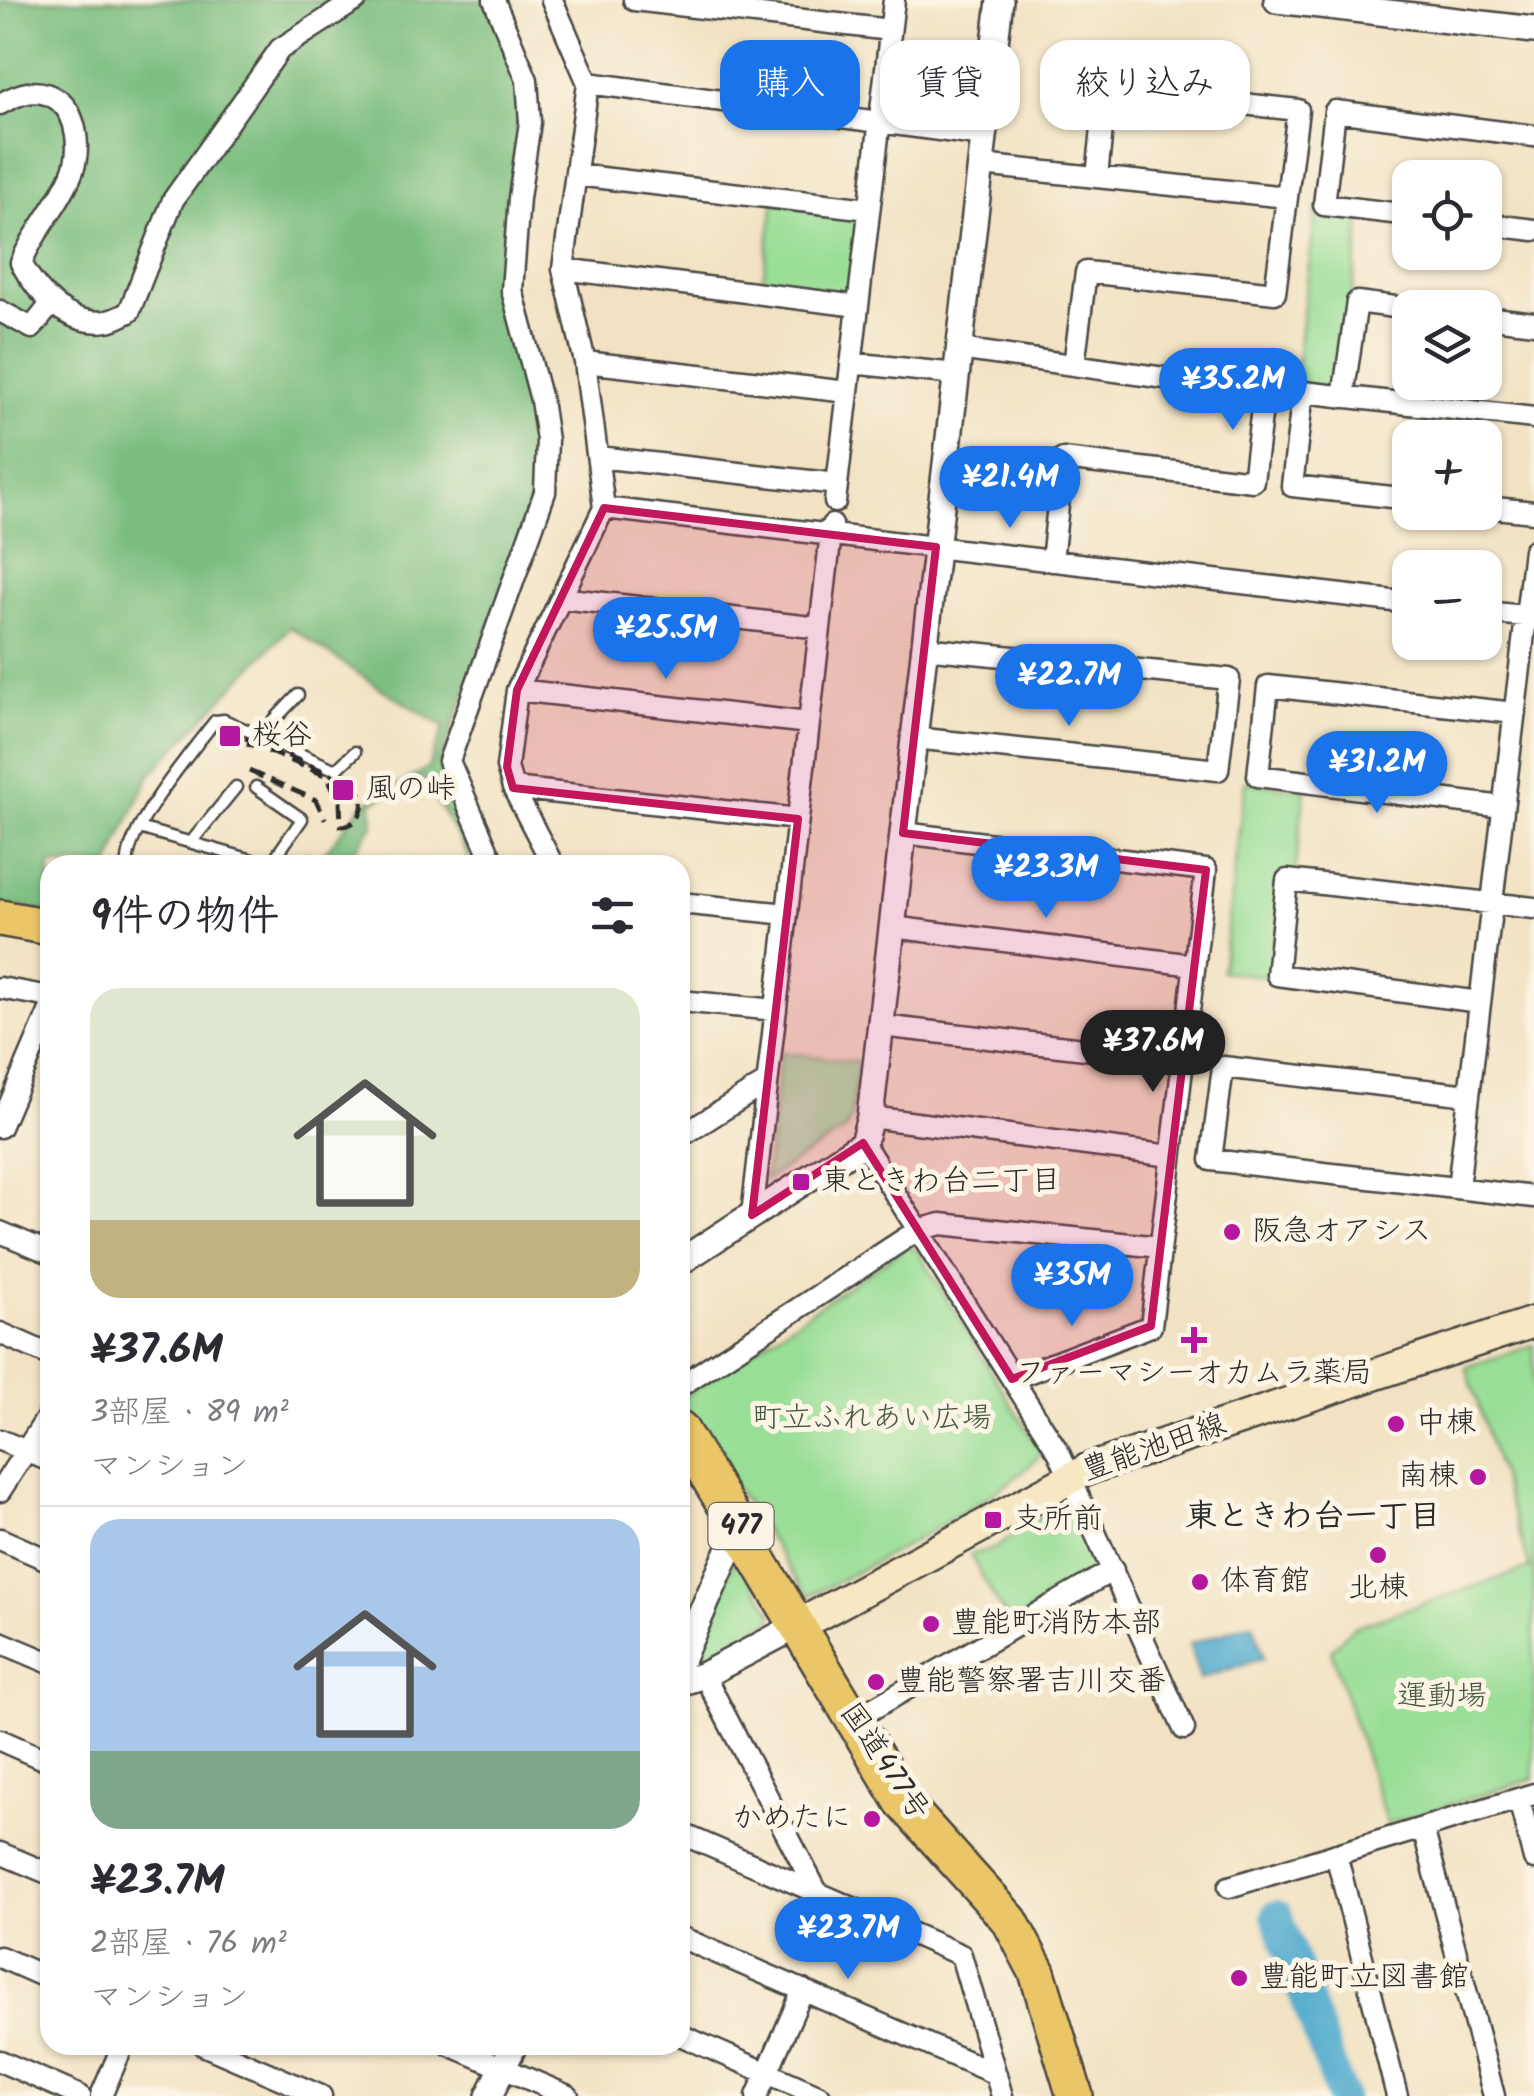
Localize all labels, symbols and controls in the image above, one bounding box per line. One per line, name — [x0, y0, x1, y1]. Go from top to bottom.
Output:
chip: 購入 — [720, 40, 860, 130]
chip: 賃貸 — [880, 40, 1020, 130]
chip: 絞り込み — [1040, 40, 1250, 130]
map controls — [1392, 160, 1502, 660]
button: locate — [1392, 160, 1502, 270]
button: layers — [1392, 290, 1502, 400]
pin: ¥35.2M — [1152, 348, 1314, 433]
text: ¥35.2M — [1181, 355, 1285, 406]
button: + — [1392, 420, 1502, 530]
pin: ¥21.4M — [929, 446, 1091, 531]
text: ¥21.4M — [961, 453, 1059, 504]
button: − — [1392, 550, 1502, 660]
pin: ¥25.5M — [585, 597, 747, 682]
text: ¥25.5M — [615, 604, 717, 655]
pin: ¥22.7M — [988, 644, 1150, 729]
text: ¥22.7M — [1017, 651, 1121, 702]
place label: 桜谷 — [252, 712, 312, 760]
marker: 桜谷 — [217, 723, 243, 749]
pin: ¥31.2M — [1296, 731, 1458, 816]
text: ¥31.2M — [1328, 738, 1426, 789]
place label: 風の峠 — [366, 766, 456, 814]
marker: 風の峠 — [330, 777, 356, 803]
pin: ¥23.3M — [965, 836, 1127, 921]
text: ¥23.3M — [993, 843, 1099, 894]
text: 9件の物件 — [90, 884, 279, 951]
icon: filters — [585, 888, 640, 943]
pin: ¥37.6M — [1072, 1010, 1234, 1095]
text: ¥37.6M — [1102, 1017, 1204, 1068]
icon: home — [275, 1053, 455, 1233]
place label: 東ときわ台二丁目 — [821, 1158, 1061, 1206]
marker: 東ときわ台二丁目 — [790, 1171, 812, 1193]
place label: 阪急オアシス — [1252, 1208, 1431, 1256]
marker: 阪急オアシス — [1221, 1221, 1243, 1243]
pin: ¥35M — [1013, 1244, 1131, 1329]
text: ¥35M — [1033, 1251, 1111, 1302]
text: ¥37.6M — [90, 1318, 223, 1385]
marker: ファーマシーオカムラ薬局 — [1183, 1329, 1205, 1351]
place label: ファーマシーオカムラ薬局 — [1016, 1350, 1373, 1398]
text: 3部屋 · 89 m² — [90, 1388, 289, 1439]
park label: 町立ふれあい広場 — [752, 1395, 992, 1443]
place label: 中棟 — [1416, 1400, 1476, 1448]
street label: 豊能池田線 — [1075, 1401, 1233, 1495]
marker: 中棟 — [1385, 1413, 1407, 1435]
text: マンション — [90, 1442, 249, 1493]
place label: 南棟 — [1398, 1453, 1458, 1501]
marker: 南棟 — [1467, 1466, 1489, 1488]
district label: 東ときわ台一丁目 — [1185, 1492, 1441, 1543]
place label: 支所前 — [1013, 1496, 1103, 1544]
road number: 477 — [708, 1503, 774, 1549]
marker: 支所前 — [982, 1509, 1004, 1531]
marker: 北棟 — [1367, 1544, 1389, 1566]
place label: 体育館 — [1220, 1558, 1310, 1606]
place label: 北棟 — [1348, 1565, 1408, 1613]
marker: 体育館 — [1189, 1571, 1211, 1593]
icon: home — [275, 1584, 455, 1764]
place label: 豊能町消防本部 — [951, 1600, 1161, 1648]
marker: 豊能町消防本部 — [920, 1613, 942, 1635]
place label: 豊能警察署吉川交番 — [896, 1658, 1166, 1706]
marker: 豊能警察署吉川交番 — [865, 1671, 887, 1693]
park label: 運動場 — [1397, 1673, 1487, 1721]
street label: 国道477号 — [827, 1693, 941, 1831]
place label: かめたに — [732, 1795, 852, 1843]
marker: かめたに — [861, 1808, 883, 1830]
text: ¥23.7M — [90, 1849, 225, 1916]
pin: ¥23.7M — [767, 1897, 929, 1982]
text: ¥23.7M — [797, 1904, 899, 1955]
text: 2部屋 · 76 m² — [90, 1919, 287, 1970]
place label: 豊能町立図書館 — [1259, 1954, 1469, 2002]
marker: 豊能町立図書館 — [1228, 1967, 1250, 1989]
text: マンション — [90, 1973, 249, 2024]

